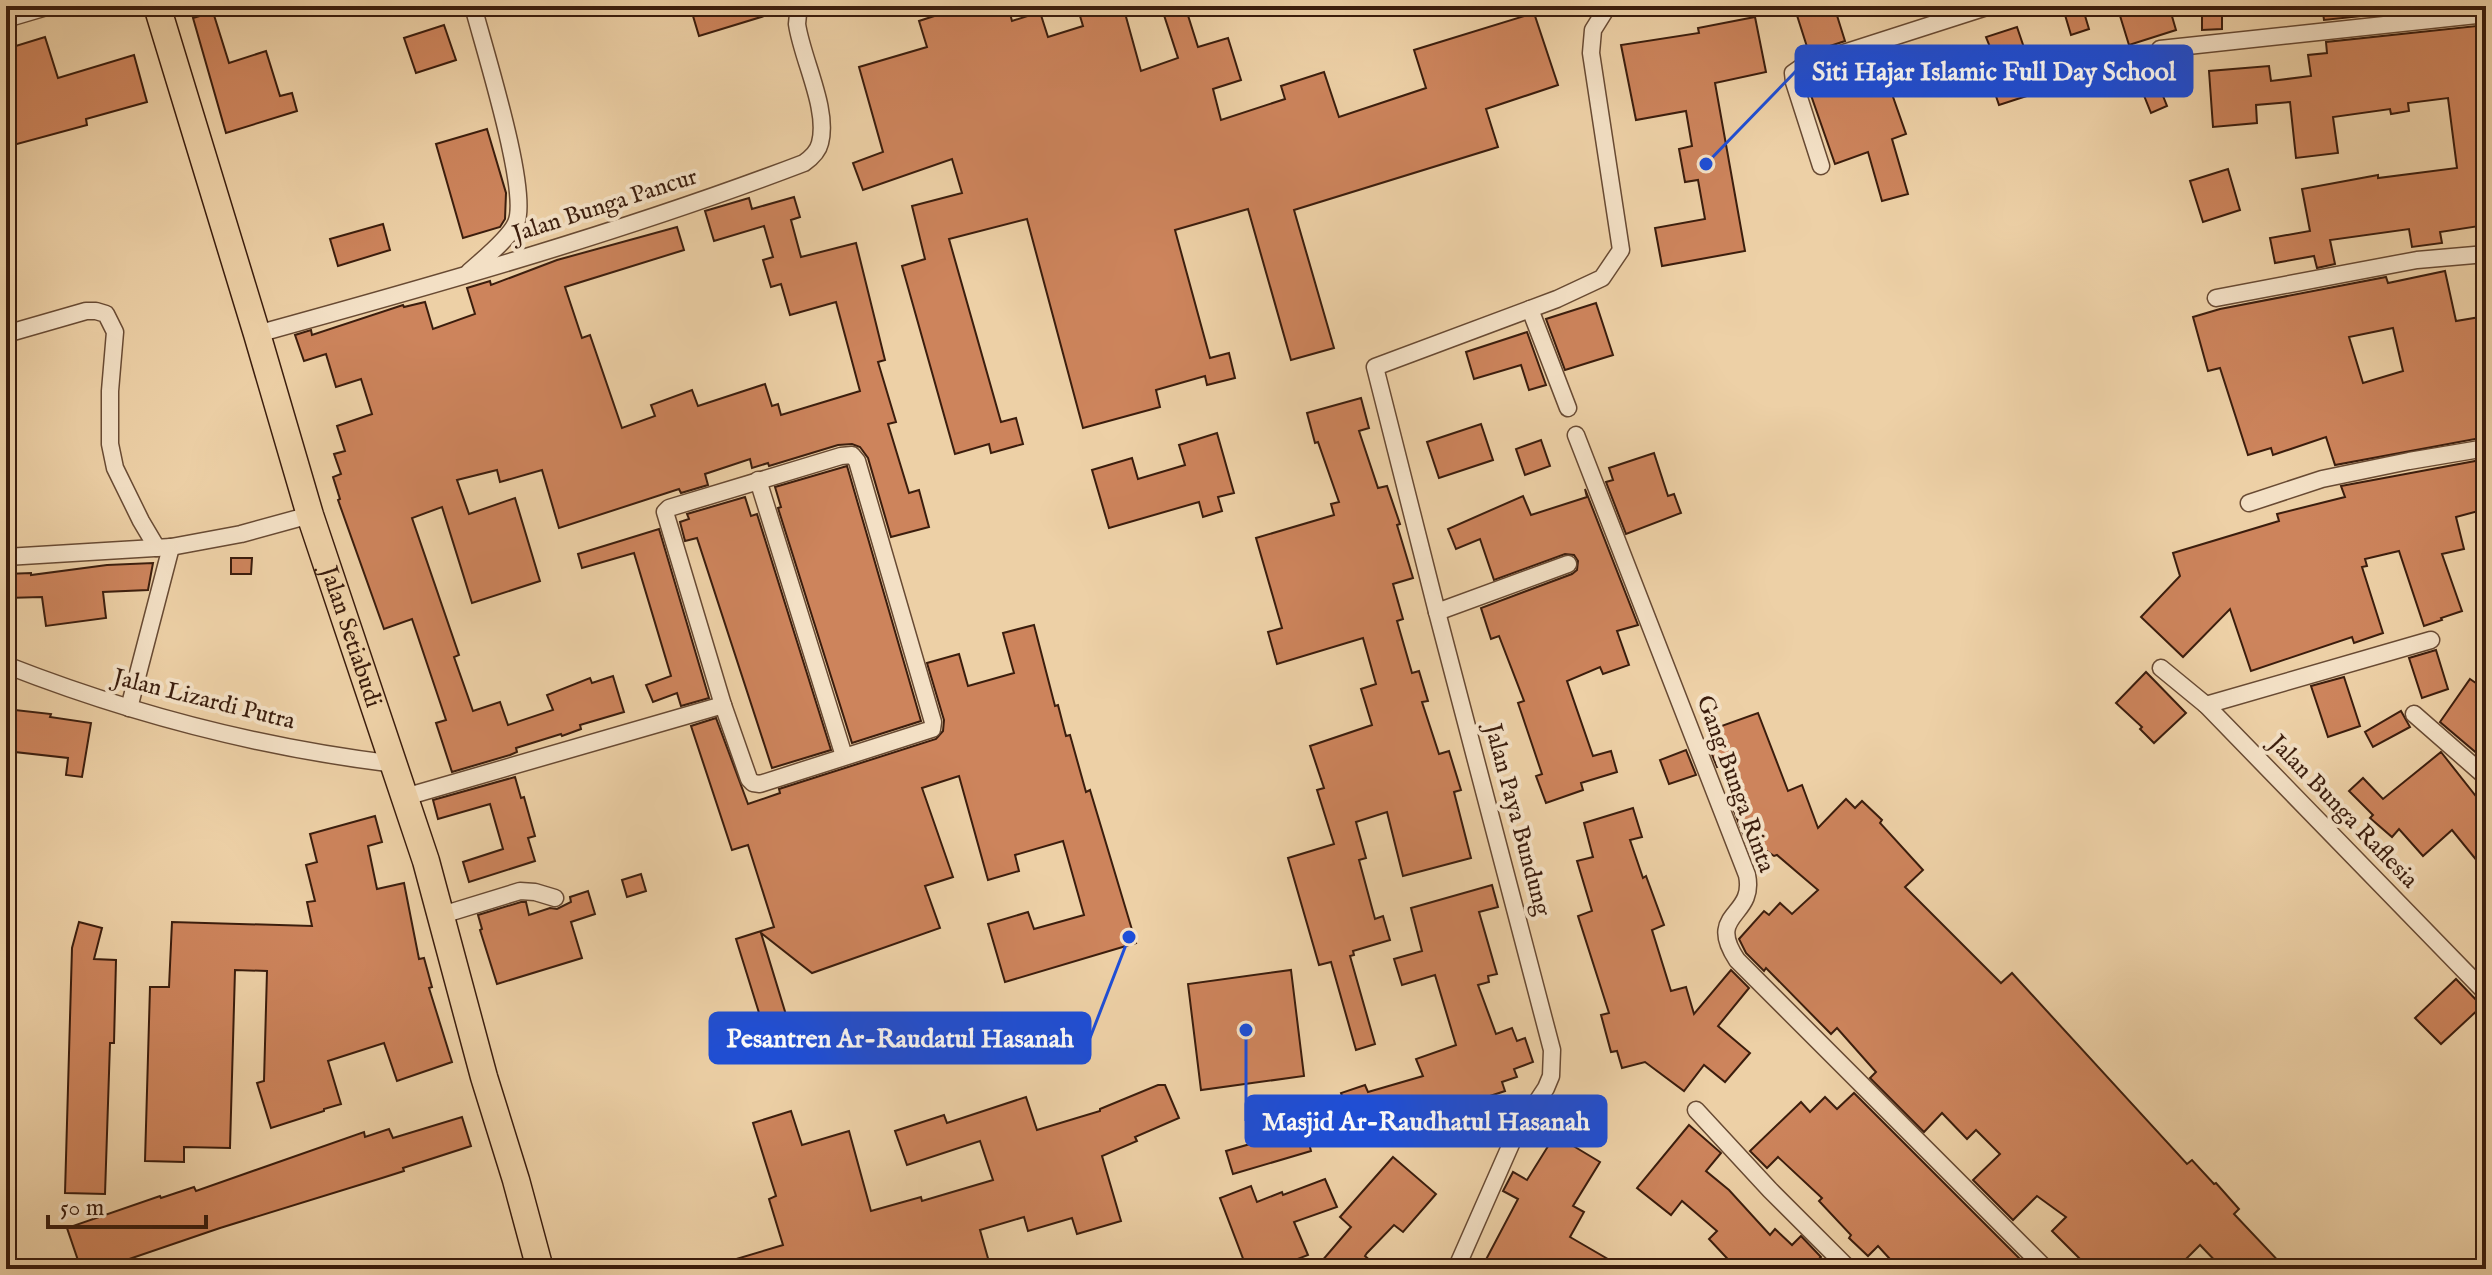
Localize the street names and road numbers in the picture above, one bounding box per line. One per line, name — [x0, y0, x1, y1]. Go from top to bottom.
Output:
street label: Jalan Bunga Pancur — [506, 161, 702, 251]
street label: Jalan Setiabudi — [312, 559, 389, 712]
street label: Jalan Lizardi Putra — [107, 662, 299, 738]
street label: Gang Bunga Rinta — [1689, 691, 1782, 877]
street label: Jalan Paya Bundung — [1476, 718, 1558, 920]
street label: Jalan Bunga Raflesia — [2260, 726, 2425, 896]

